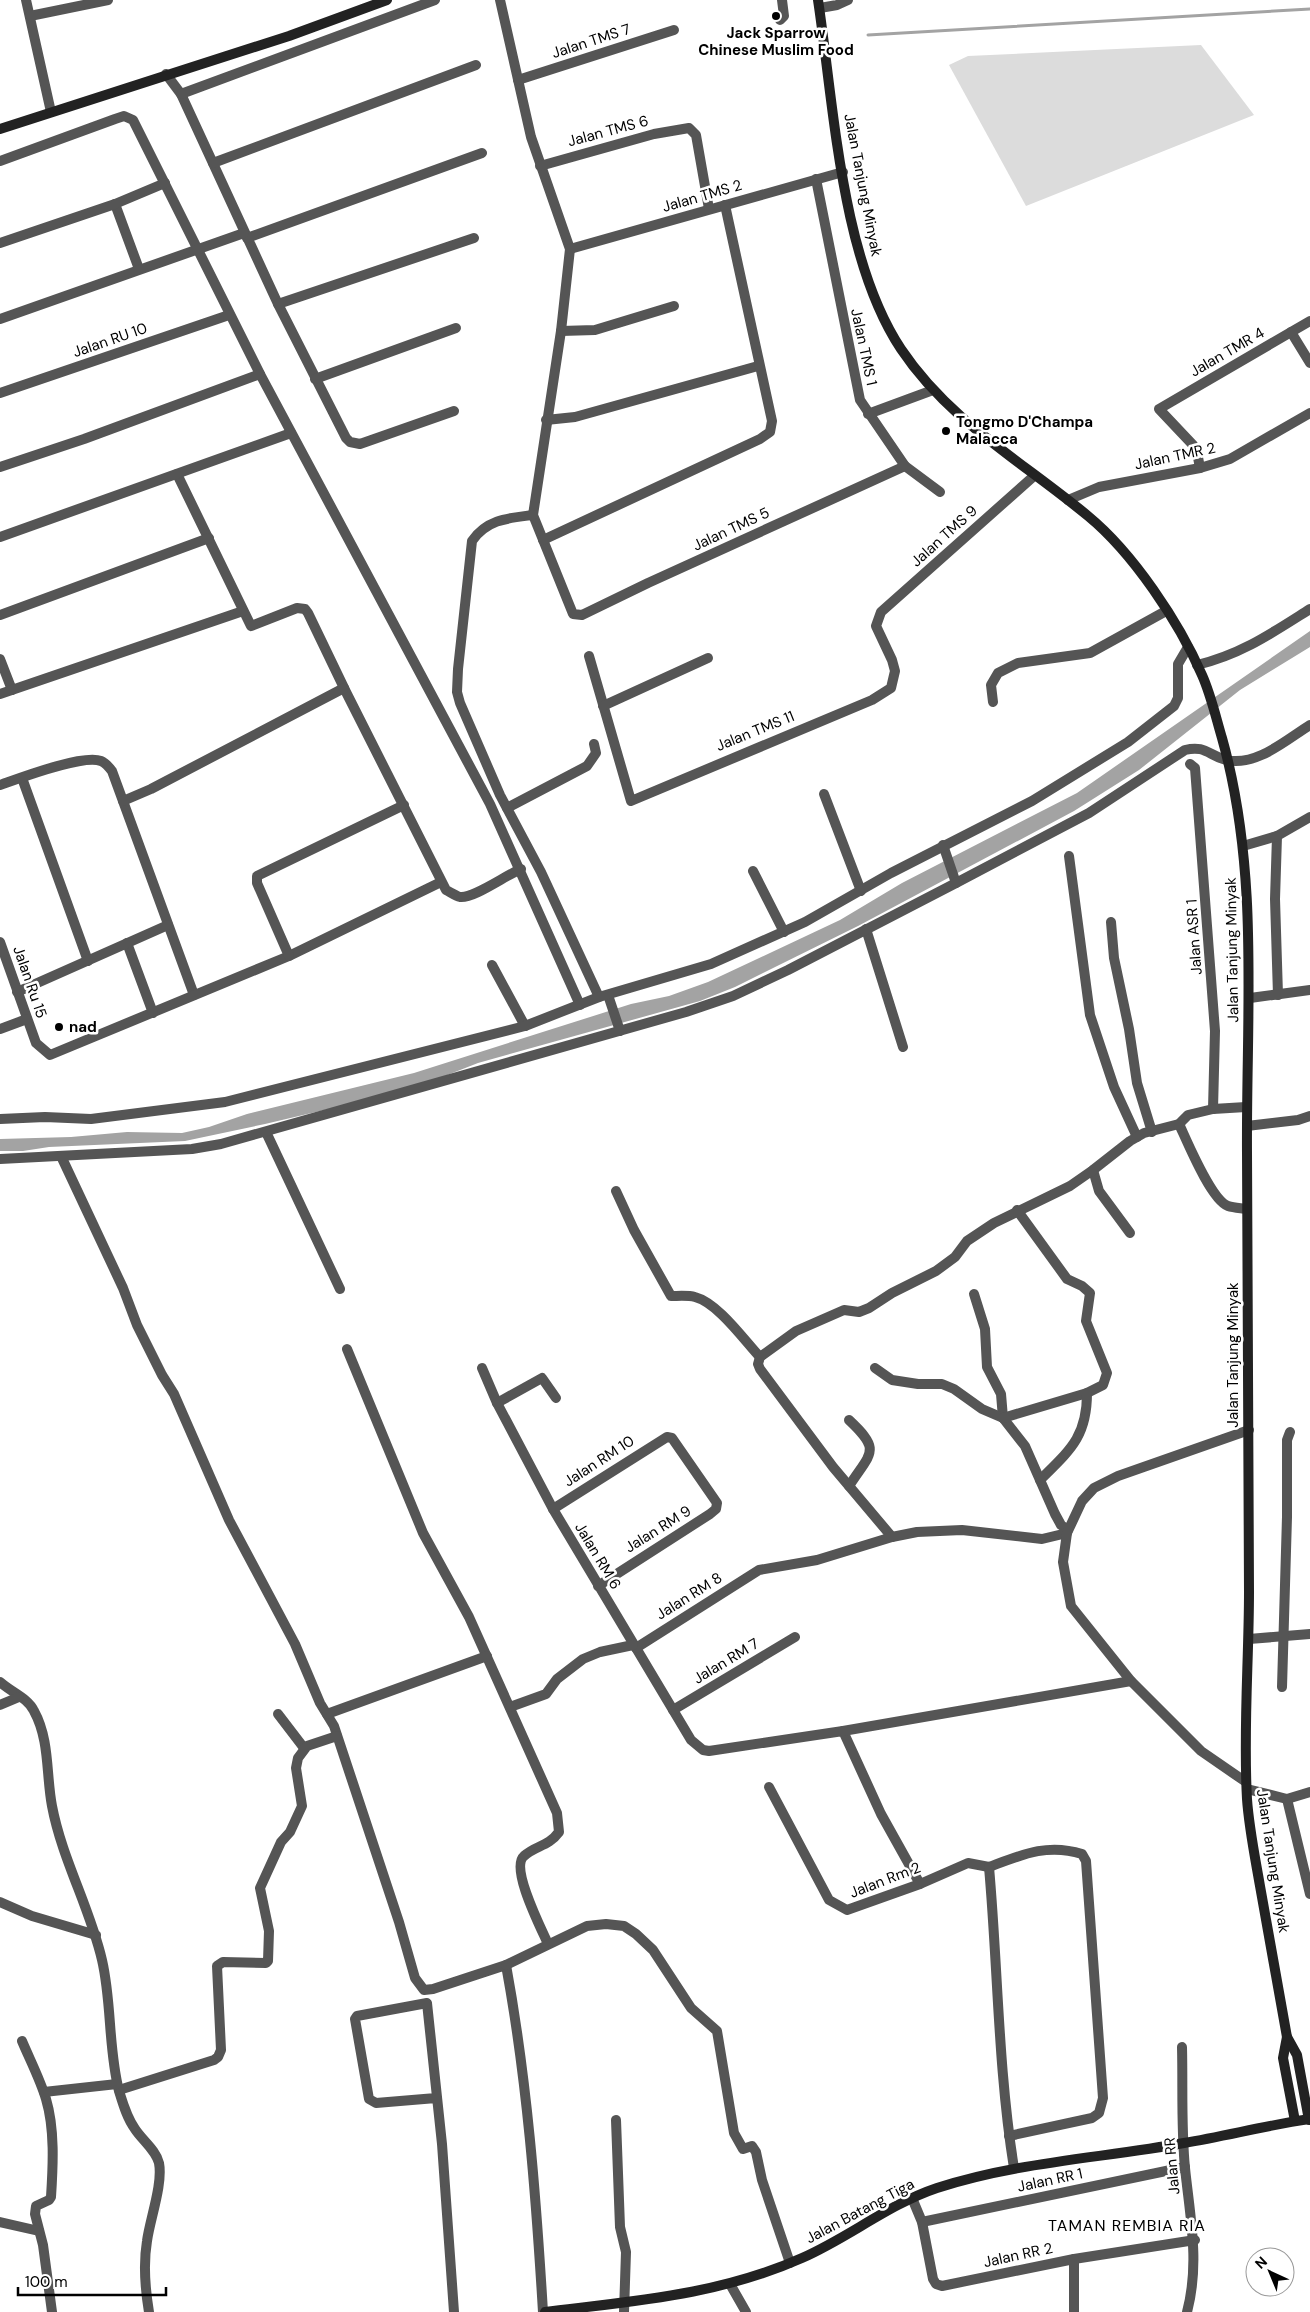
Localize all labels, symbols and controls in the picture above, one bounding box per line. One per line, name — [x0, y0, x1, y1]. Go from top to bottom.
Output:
marker: Jack Sparrow Chinese Muslim Food — [770, 10, 782, 22]
street label: Jalan TMS 7 — [549, 19, 633, 63]
place label: Jack Sparrow Chinese Muslim Food — [698, 23, 854, 60]
street label: Jalan TMS 6 — [565, 111, 651, 151]
street label: Jalan Tanjung Minyak — [839, 112, 887, 259]
street label: Jalan TMS 2 — [660, 175, 744, 217]
street label: Jalan TMS 1 — [846, 307, 882, 387]
street label: Jalan RU 10 — [70, 318, 150, 362]
street label: Jalan TMR 4 — [1186, 323, 1268, 381]
place label: Tongmo D'Champa Malacca — [956, 412, 1093, 449]
marker: Tongmo D'Champa Malacca — [940, 425, 952, 437]
street label: Jalan TMR 2 — [1133, 438, 1217, 474]
street label: Jalan TMS 9 — [906, 501, 982, 571]
street label: Jalan TMS 5 — [689, 502, 773, 556]
street label: Jalan TMS 11 — [713, 706, 797, 756]
street label: Jalan Tanjung Minyak — [1221, 877, 1243, 1023]
street label: Jalan ASR 1 — [1181, 898, 1207, 976]
street label: Jalan Ru 15 — [8, 943, 52, 1021]
place label: nad — [69, 1017, 97, 1037]
marker: nad — [53, 1021, 65, 1033]
street label: Jalan Tanjung Minyak — [1223, 1282, 1243, 1428]
street label: Jalan RM 10 — [560, 1431, 638, 1491]
street label: Jalan RM 9 — [621, 1501, 695, 1557]
street label: Jalan RM 6 — [570, 1519, 626, 1593]
street label: Jalan RM 8 — [652, 1568, 726, 1624]
street label: Jalan RM 7 — [689, 1634, 763, 1688]
street label: Jalan Tanjung Minyak — [1252, 1788, 1294, 1935]
street label: Jalan Rm 2 — [847, 1857, 923, 1903]
street label: Jalan RR — [1160, 2136, 1184, 2196]
street label: Jalan RR 1 — [1016, 2163, 1084, 2197]
street label: Jalan Batang Tiga — [802, 2174, 918, 2248]
district label: TAMAN REMBIA RIA — [1048, 2215, 1206, 2236]
street label: Jalan RR 2 — [982, 2238, 1054, 2272]
north arrow — [1245, 2247, 1295, 2297]
text: N — [1251, 2253, 1271, 2273]
scale bar — [18, 2264, 165, 2296]
text: 100 m — [25, 2272, 68, 2292]

